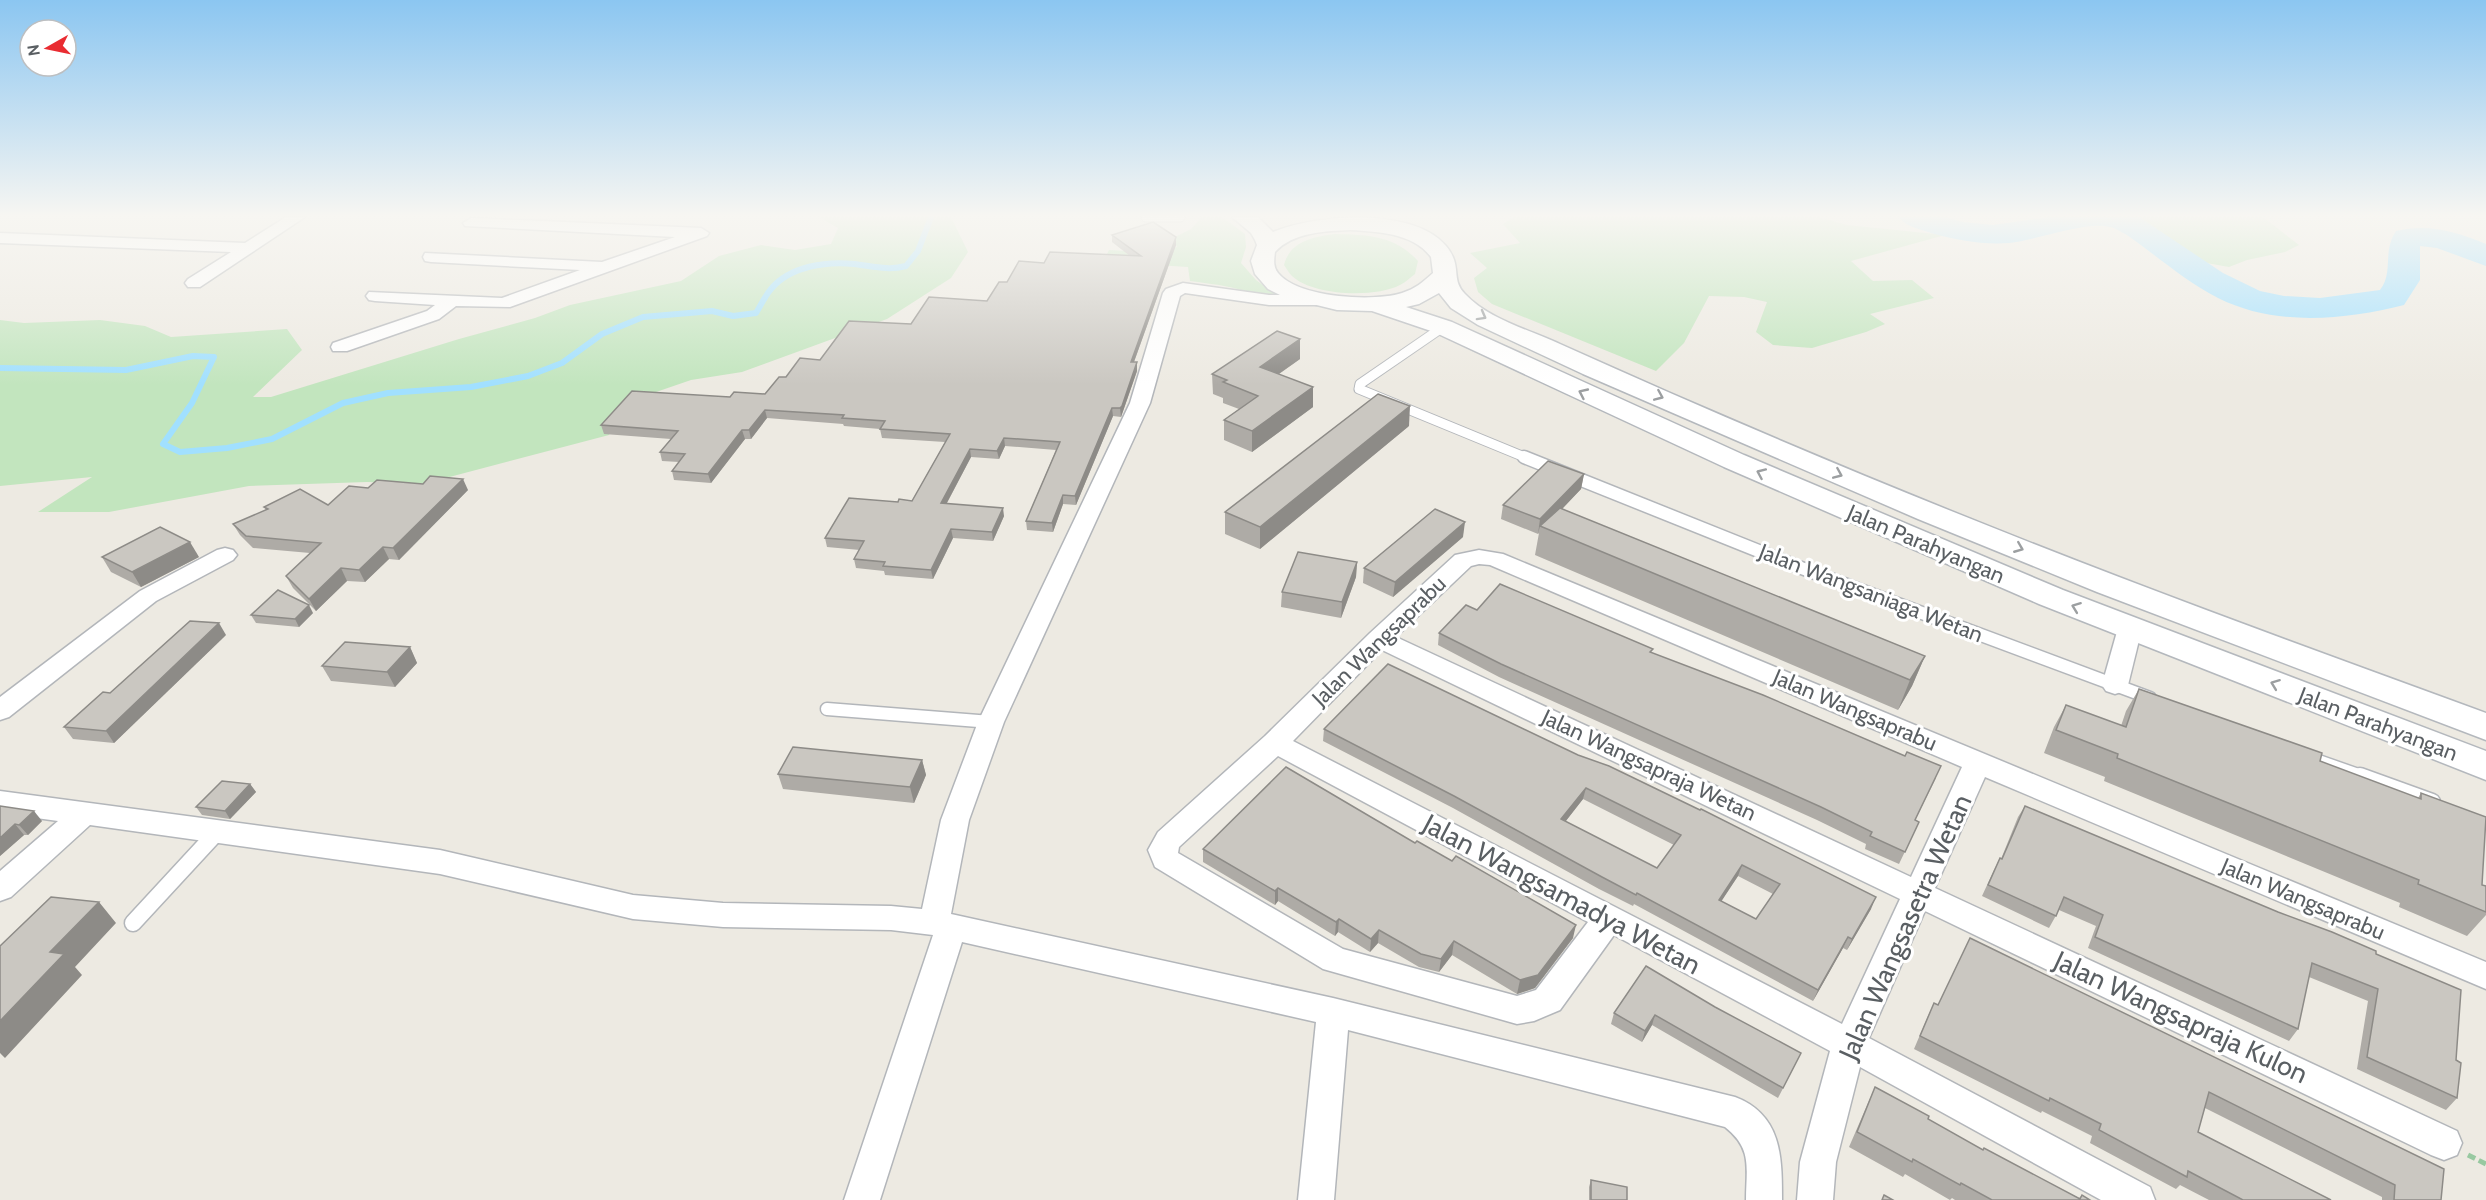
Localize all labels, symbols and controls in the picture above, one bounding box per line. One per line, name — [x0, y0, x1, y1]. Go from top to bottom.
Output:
north arrow — [18, 18, 78, 78]
text: N — [23, 43, 44, 57]
one-way arrow — [1475, 309, 1486, 320]
one-way arrow — [1579, 389, 1590, 401]
one-way arrow — [1653, 389, 1664, 401]
one-way arrow — [1832, 467, 1843, 479]
one-way arrow — [1757, 468, 1768, 480]
street label: Jalan Parahyangan — [1842, 498, 2009, 589]
street label: Jalan Wangsaniaga Wetan — [1754, 537, 1987, 648]
one-way arrow — [2012, 541, 2023, 553]
street label: Jalan Wangsaprabu — [1306, 570, 1452, 712]
one-way arrow — [2071, 602, 2082, 614]
street label: Jalan Wangsaprabu — [1768, 663, 1941, 757]
one-way arrow — [2270, 679, 2280, 692]
street label: Jalan Parahyangan — [2294, 681, 2461, 767]
street label: Jalan Wangsapraja Wetan — [1537, 703, 1761, 827]
street label: Jalan Wangsasetra Wetan — [1831, 789, 1978, 1066]
street label: Jalan Wangsamadya Wetan — [1417, 806, 1707, 981]
street label: Jalan Wangsaprabu — [2216, 852, 2389, 946]
street label: Jalan Wangsapraja Kulon — [2048, 943, 2313, 1090]

